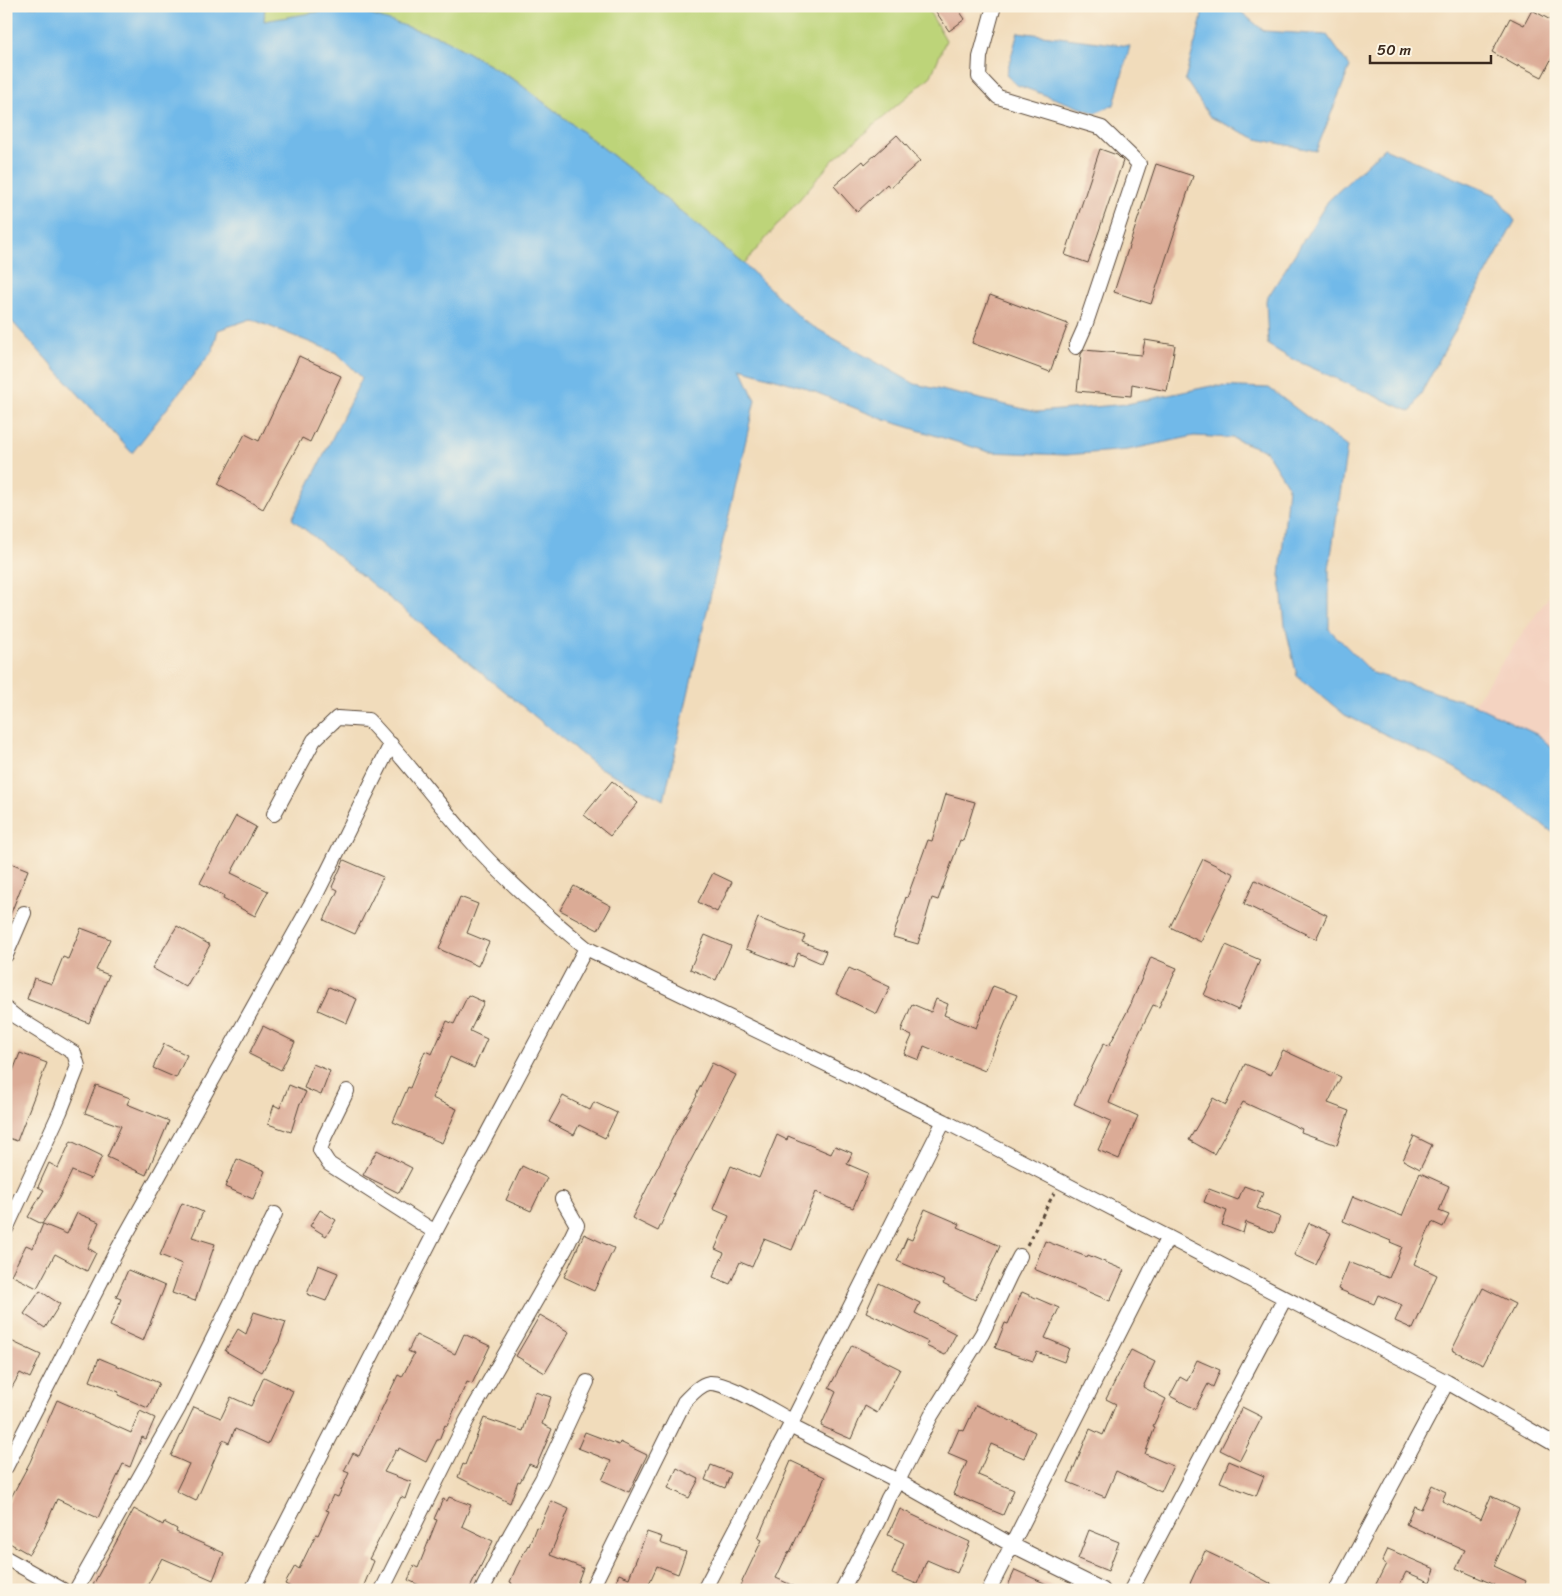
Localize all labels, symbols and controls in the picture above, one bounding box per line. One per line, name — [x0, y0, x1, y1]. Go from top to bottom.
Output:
scale bar — [1370, 32, 1491, 64]
text: 50 m — [1377, 37, 1412, 63]

